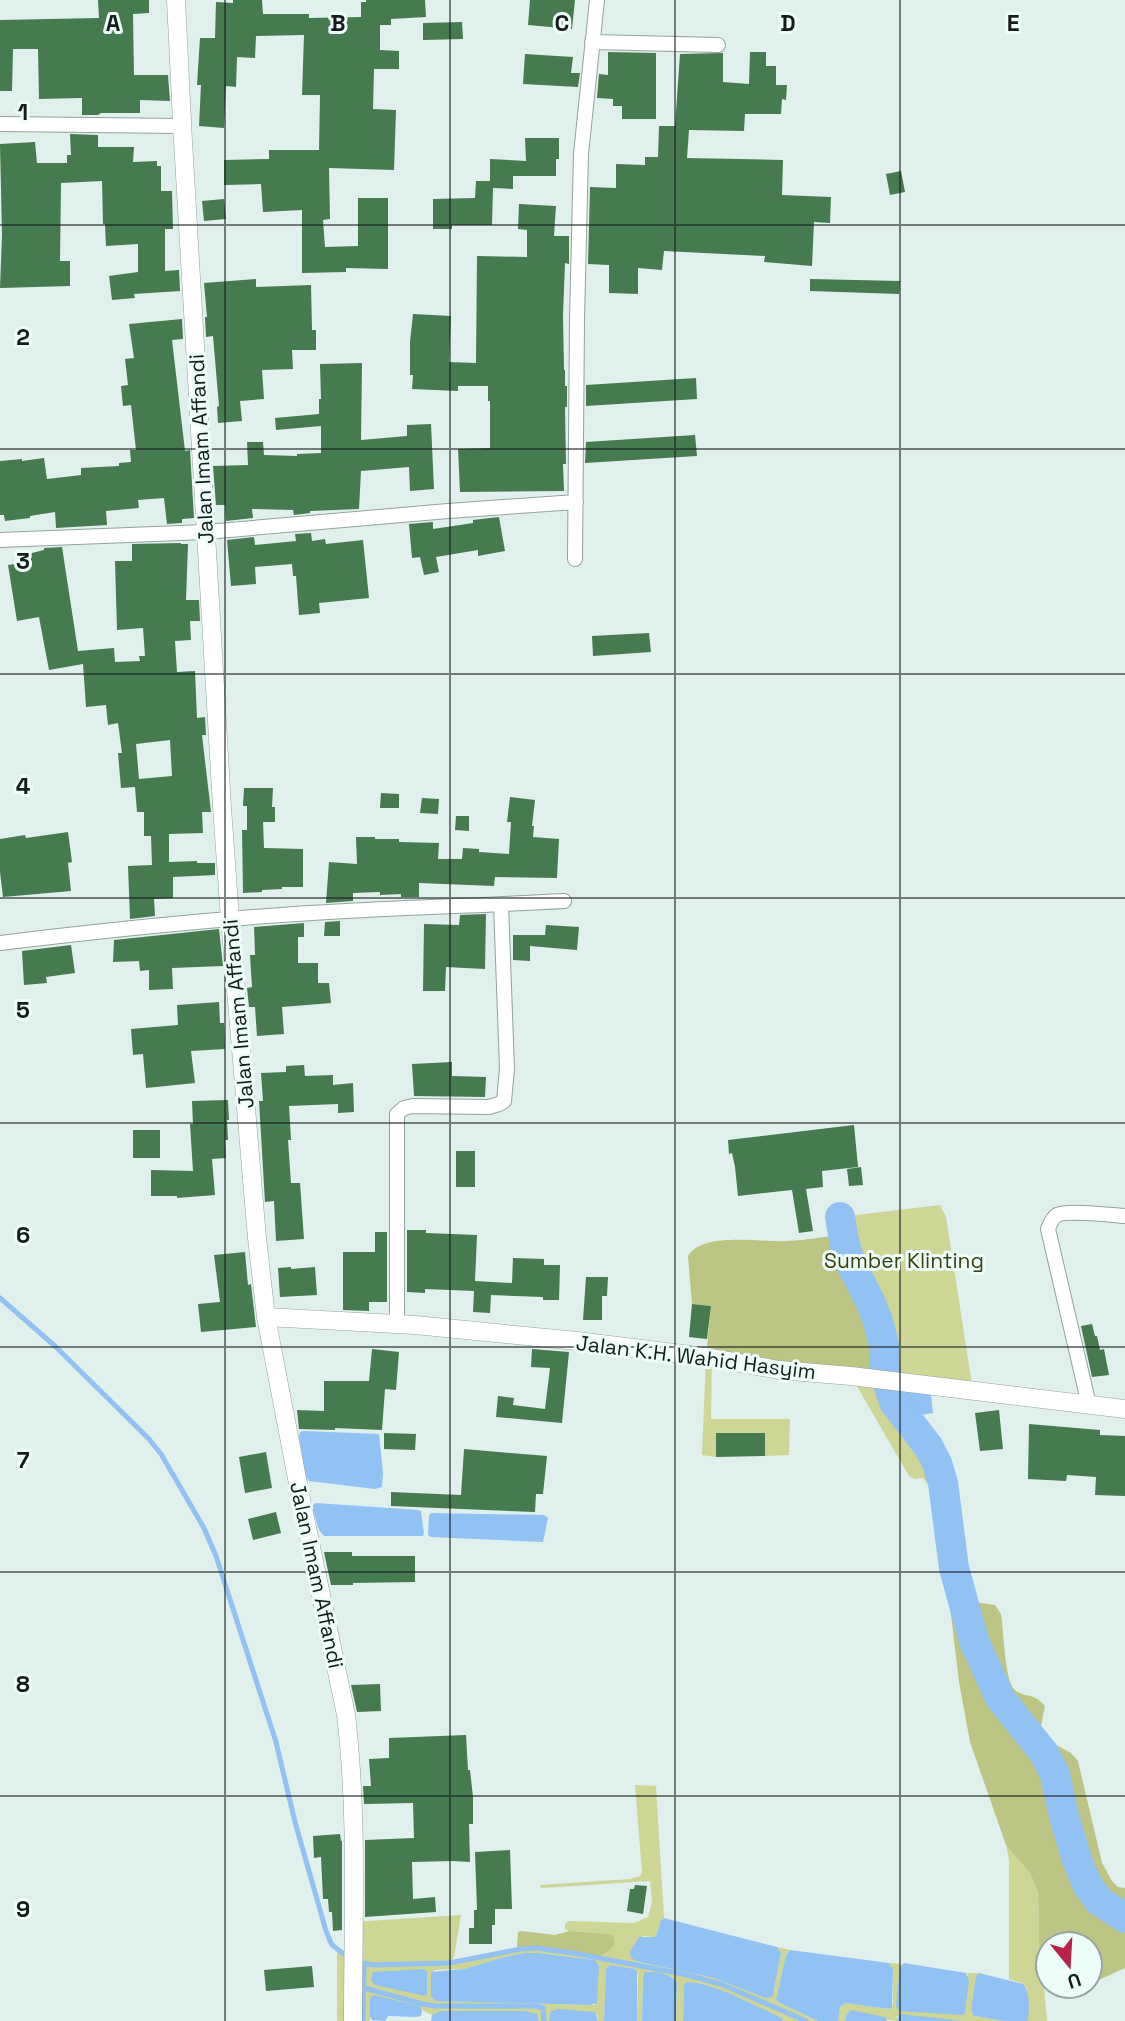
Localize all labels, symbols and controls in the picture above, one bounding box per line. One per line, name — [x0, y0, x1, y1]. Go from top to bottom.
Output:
text: A — [106, 8, 121, 38]
text: B — [330, 8, 346, 38]
text: C — [555, 8, 569, 38]
text: D — [780, 8, 796, 38]
text: E — [1007, 8, 1019, 38]
text: 1 — [18, 97, 28, 127]
text: 2 — [16, 322, 30, 352]
street label: Jalan Imam Affandi — [183, 353, 219, 545]
text: 3 — [16, 546, 30, 576]
text: 4 — [16, 771, 31, 801]
street label: Jalan Imam Affandi — [216, 918, 260, 1110]
text: 5 — [16, 995, 30, 1025]
text: 6 — [16, 1220, 30, 1250]
park label: Sumber Klinting — [824, 1247, 984, 1274]
street label: Jalan K.H. Wahid Hasyim — [575, 1329, 817, 1385]
text: 7 — [17, 1445, 30, 1475]
street label: Jalan Imam Affandi — [284, 1479, 350, 1671]
text: 8 — [16, 1669, 30, 1699]
text: 9 — [16, 1894, 30, 1924]
north arrow — [1034, 1930, 1104, 2000]
text: U — [1064, 1967, 1084, 1995]

